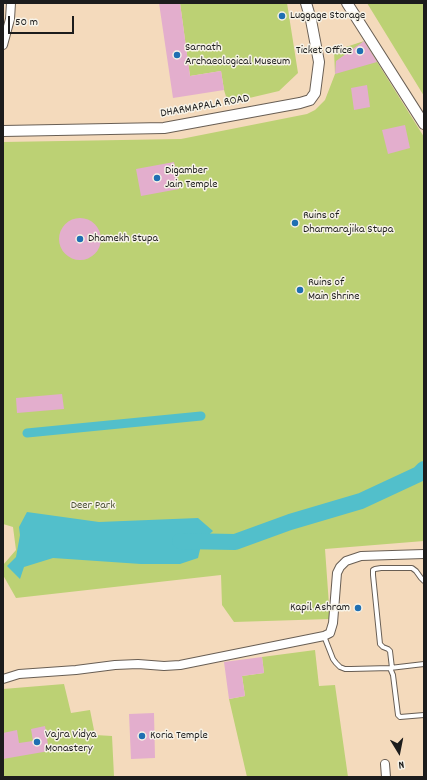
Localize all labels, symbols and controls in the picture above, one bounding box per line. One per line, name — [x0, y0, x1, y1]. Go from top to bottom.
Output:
scale bar — [10, 8, 76, 34]
place label: Luggage Storage — [290, 9, 365, 23]
marker: Luggage Storage — [277, 11, 287, 21]
text: 50 m — [15, 14, 38, 31]
place label: Sarnath Archaeological Museum — [185, 41, 290, 69]
place label: Ticket Office — [296, 44, 352, 58]
marker: Ticket Office — [355, 46, 365, 56]
marker: Sarnath Archaeological Museum — [172, 50, 182, 60]
street label: DHARMAPALA ROAD — [159, 92, 251, 122]
place label: Digamber Jain Temple — [165, 164, 217, 192]
marker: Digamber Jain Temple — [152, 173, 162, 183]
place label: Ruins of Dharmarajika Stupa — [303, 209, 393, 237]
marker: Ruins of Dharmarajika Stupa — [290, 218, 300, 228]
place label: Dhamekh Stupa — [88, 232, 158, 246]
marker: Dhamekh Stupa — [75, 234, 85, 244]
place label: Ruins of Main Shrine — [308, 276, 359, 304]
marker: Ruins of Main Shrine — [295, 285, 305, 295]
park label: Deer Park — [71, 499, 115, 513]
place label: Kapil Ashram — [290, 601, 350, 615]
marker: Kapil Ashram — [353, 603, 363, 613]
place label: Vajra Vidya Monastery — [45, 728, 96, 756]
place label: Koria Temple — [150, 729, 208, 743]
marker: Koria Temple — [137, 731, 147, 741]
north arrow — [379, 732, 419, 772]
marker: Vajra Vidya Monastery — [32, 737, 42, 747]
text: N — [397, 755, 405, 772]

